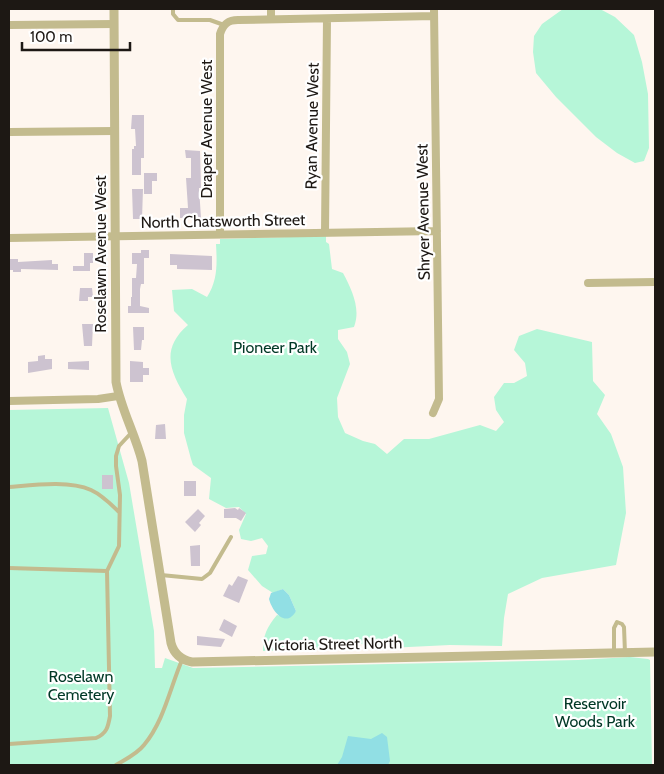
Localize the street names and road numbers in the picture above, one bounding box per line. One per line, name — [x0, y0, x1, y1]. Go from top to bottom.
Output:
street label: Draper Avenue West — [197, 59, 216, 198]
street label: Ryan Avenue West — [301, 62, 323, 190]
street label: Shryer Avenue West — [412, 143, 434, 281]
street label: Roselawn Avenue West — [91, 175, 110, 333]
street label: North Chatsworth Street — [140, 210, 306, 232]
street label: Victoria Street North — [264, 633, 402, 655]

